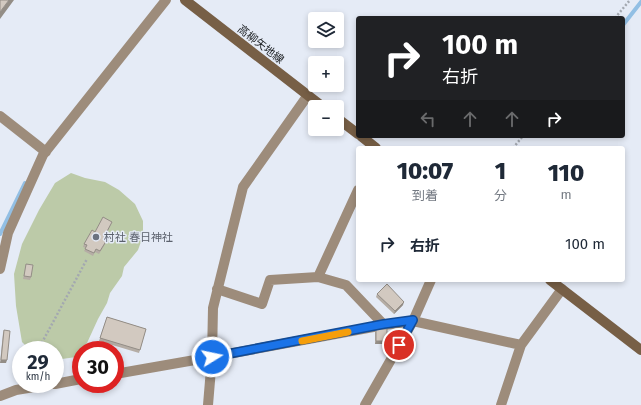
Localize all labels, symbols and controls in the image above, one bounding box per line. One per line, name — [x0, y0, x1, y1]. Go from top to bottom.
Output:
map controls — [308, 12, 344, 136]
button: layers — [308, 12, 344, 48]
street label: 高柳矢地線 — [235, 22, 286, 66]
text: 100 m — [442, 28, 518, 61]
icon: right — [376, 32, 428, 84]
button: + — [308, 56, 344, 92]
text: 右折 — [442, 66, 478, 88]
button: − — [308, 100, 344, 136]
icon: left — [417, 108, 439, 130]
icon: ahead — [459, 108, 481, 130]
icon: ahead — [501, 108, 523, 130]
icon: right — [543, 108, 565, 130]
text: 10:07 — [397, 157, 453, 185]
text: 1 — [495, 157, 506, 185]
text: 110 — [548, 159, 584, 187]
text: m — [560, 187, 572, 202]
text: 到着 — [412, 188, 438, 203]
text: 分 — [494, 188, 507, 203]
place label: 村社 春日神社 — [104, 231, 173, 244]
marker: 村社 春日神社 — [91, 232, 101, 242]
icon: right — [376, 233, 398, 255]
text: 100 m — [565, 235, 605, 253]
text: 右折 — [410, 237, 440, 255]
pin — [382, 328, 416, 362]
icon: arrive — [388, 334, 410, 356]
position arrow — [191, 336, 233, 378]
speed limit sign: 30 — [72, 341, 124, 393]
text: 29 — [27, 350, 49, 374]
text: km/h — [26, 371, 50, 383]

